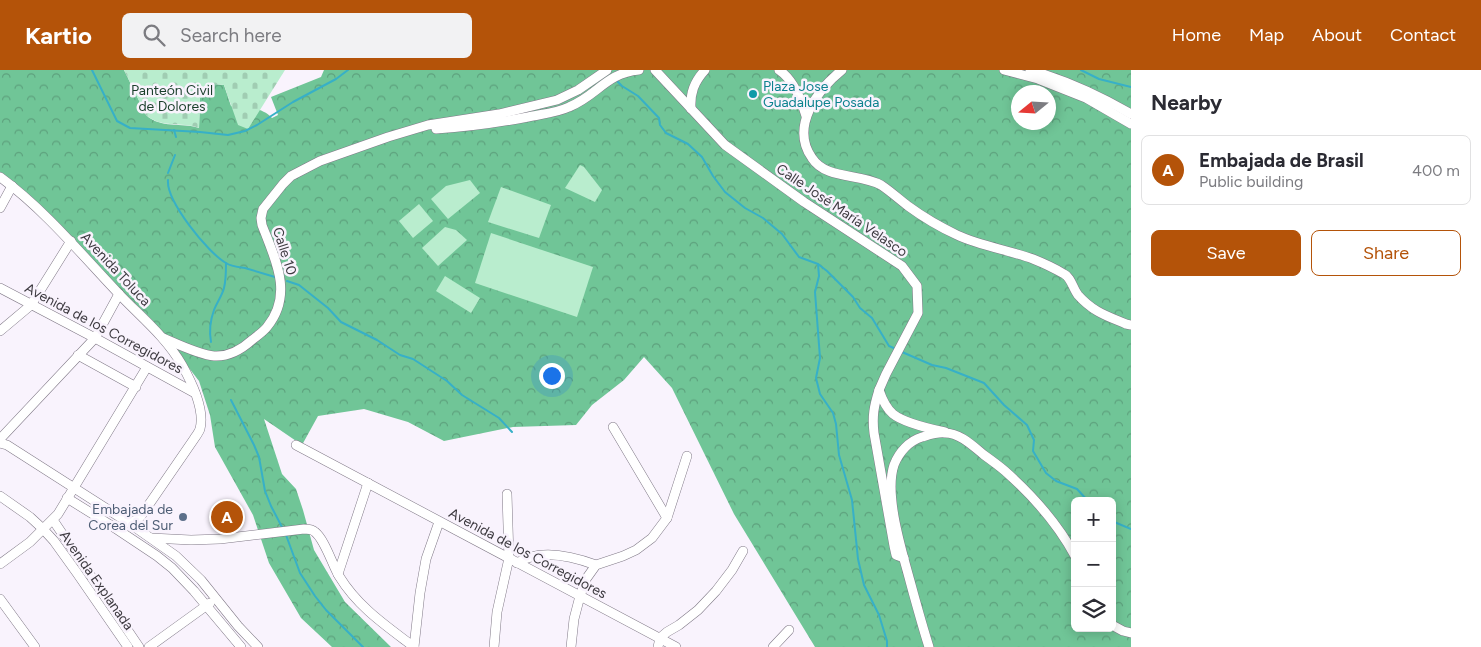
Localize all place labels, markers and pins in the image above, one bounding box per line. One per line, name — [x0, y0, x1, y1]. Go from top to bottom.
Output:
place label: Plaza Jose Guadalupe Posada — [763, 78, 879, 111]
marker: Plaza Jose Guadalupe Posada — [747, 88, 759, 100]
pin: A — [211, 498, 243, 536]
place label: Embajada de Corea del Sur — [88, 501, 173, 534]
marker: Embajada de Corea del Sur — [177, 511, 189, 523]

